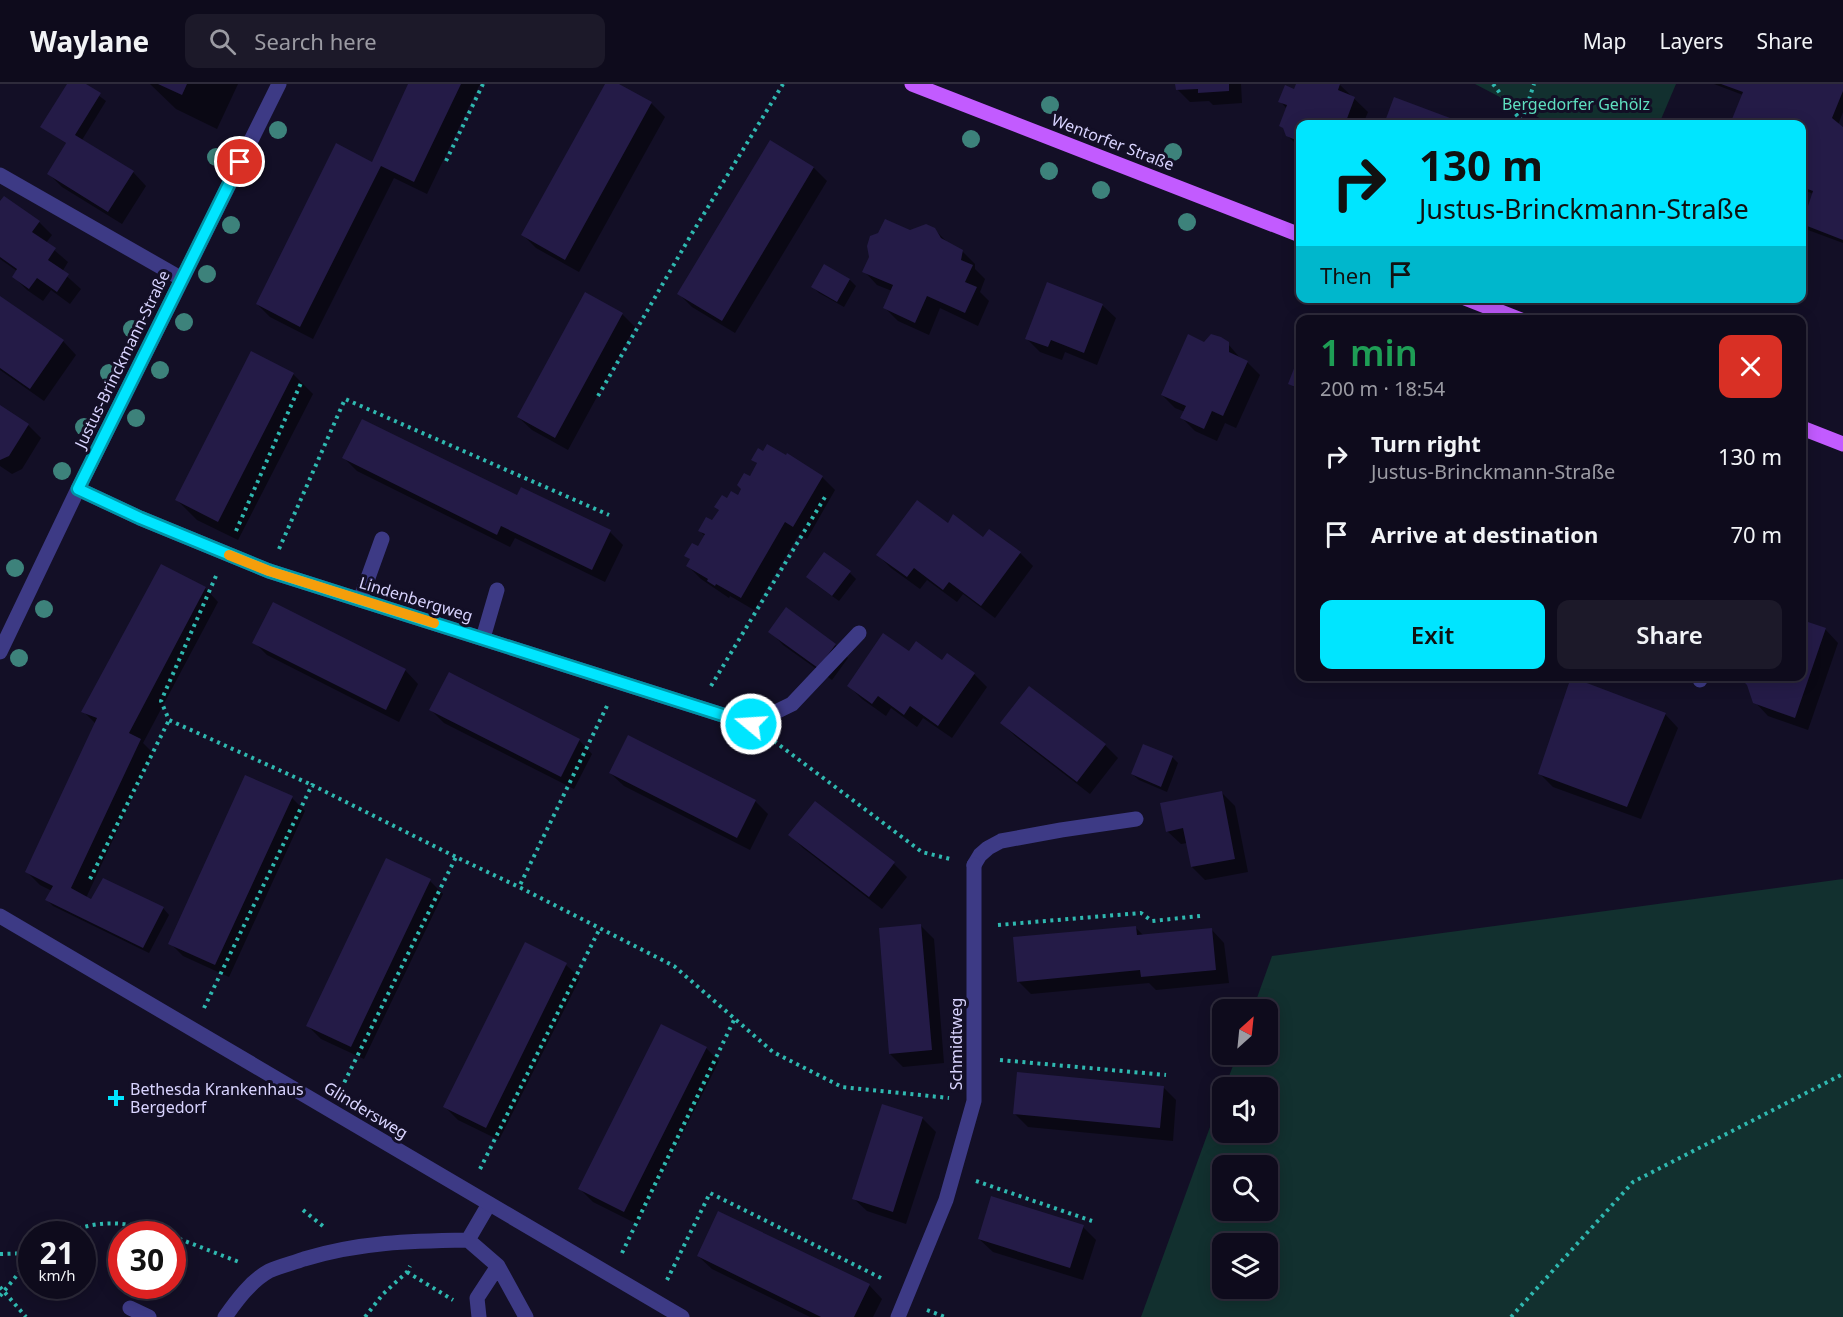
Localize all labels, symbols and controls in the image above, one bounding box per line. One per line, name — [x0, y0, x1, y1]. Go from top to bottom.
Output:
search box — [185, 14, 605, 68]
text: Waylane — [30, 22, 149, 60]
icon: search — [206, 25, 239, 58]
text: Search here — [254, 26, 377, 56]
text: Map — [1583, 27, 1627, 55]
text: Layers — [1660, 27, 1724, 55]
text: Share — [1757, 27, 1813, 55]
park label: Bergedorfer Gehölz — [1502, 93, 1650, 115]
street label: Wentorfer Straße — [1048, 108, 1178, 176]
pin — [214, 136, 265, 187]
text: 130 m — [1419, 136, 1543, 193]
icon: right — [1320, 144, 1398, 222]
icon: arrive — [223, 145, 256, 178]
text: Justus-Brinckmann-Straße — [1419, 190, 1749, 227]
icon: arrive — [1384, 258, 1417, 291]
text: Then — [1320, 260, 1372, 290]
street label: Justus-Brinckmann-Straße — [68, 266, 175, 453]
text: 1 min — [1320, 328, 1418, 377]
button: close — [1719, 335, 1782, 398]
text: 200 m · 18:54 — [1320, 375, 1445, 402]
text: Turn right — [1371, 428, 1481, 458]
icon: right — [1320, 440, 1353, 473]
text: 130 m — [1718, 441, 1782, 471]
text: Justus-Brinckmann-Straße — [1371, 458, 1615, 485]
icon: arrive — [1320, 518, 1353, 551]
text: Arrive at destination — [1371, 519, 1598, 549]
text: 70 m — [1731, 519, 1782, 549]
street label: Lindenbergweg — [356, 571, 476, 627]
button: Exit — [1320, 600, 1545, 669]
button: Share — [1557, 600, 1782, 669]
position arrow — [719, 692, 783, 756]
street label: Schmidtweg — [945, 998, 967, 1090]
north arrow — [1212, 999, 1278, 1065]
map controls — [1212, 999, 1278, 1299]
street label: Glindersweg — [320, 1076, 412, 1144]
button: sound — [1212, 1077, 1278, 1143]
place label: Bethesda Krankenhaus Bergedorf — [130, 1078, 304, 1118]
marker: Bethesda Krankenhaus Bergedorf — [107, 1089, 125, 1107]
button: search — [1212, 1155, 1278, 1221]
speed limit sign: 30 — [108, 1221, 186, 1299]
text: 21 — [40, 1232, 74, 1273]
button: layers — [1212, 1233, 1278, 1299]
text: km/h — [39, 1265, 75, 1285]

